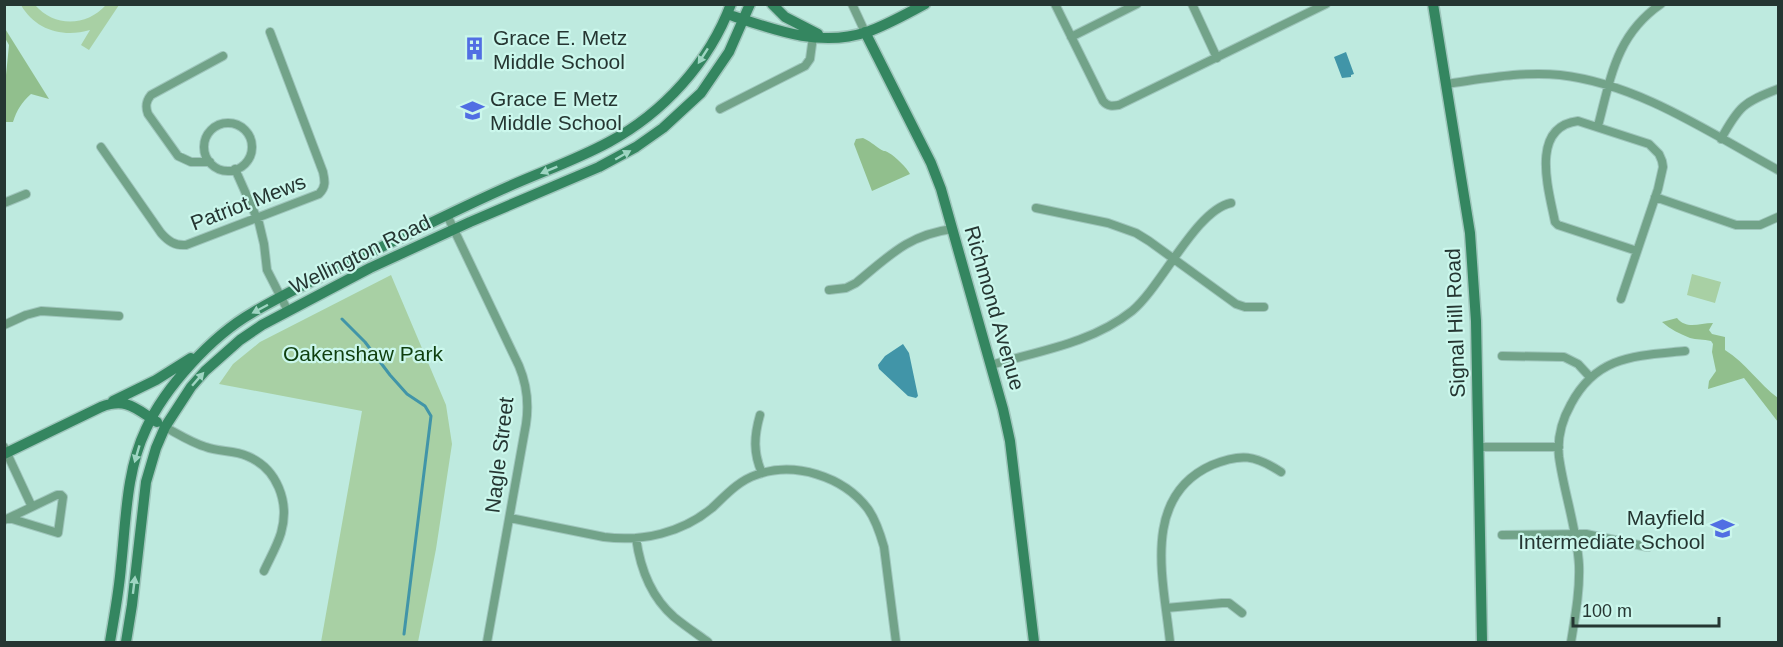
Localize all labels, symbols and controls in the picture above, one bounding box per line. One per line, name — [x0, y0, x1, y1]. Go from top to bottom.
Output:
place label: Grace E. Metz Middle School — [493, 26, 627, 73]
building icon: Grace E. Metz Middle School — [462, 36, 488, 62]
one-way arrow — [698, 48, 709, 64]
place label: Grace E Metz Middle School — [490, 87, 622, 134]
school or university icon: Grace E Metz Middle School — [459, 97, 485, 123]
one-way arrow — [615, 149, 631, 160]
one-way arrow — [540, 165, 558, 175]
street label: Patriot Mews — [187, 170, 309, 234]
street label: Wellington Road — [286, 210, 434, 298]
street label: Richmond Avenue — [961, 223, 1029, 393]
street label: Signal Hill Road — [1441, 248, 1469, 398]
one-way arrow — [251, 303, 269, 313]
park label: Oakenshaw Park — [283, 342, 443, 365]
one-way arrow — [191, 372, 204, 387]
street label: Nagle Street — [480, 396, 518, 514]
one-way arrow — [132, 445, 141, 463]
place label: Mayfield Intermediate School — [1518, 506, 1705, 553]
school or university icon: Mayfield Intermediate School — [1710, 516, 1736, 542]
one-way arrow — [129, 575, 139, 594]
scale bar — [1573, 590, 1718, 628]
text: 100 m — [1582, 601, 1632, 621]

